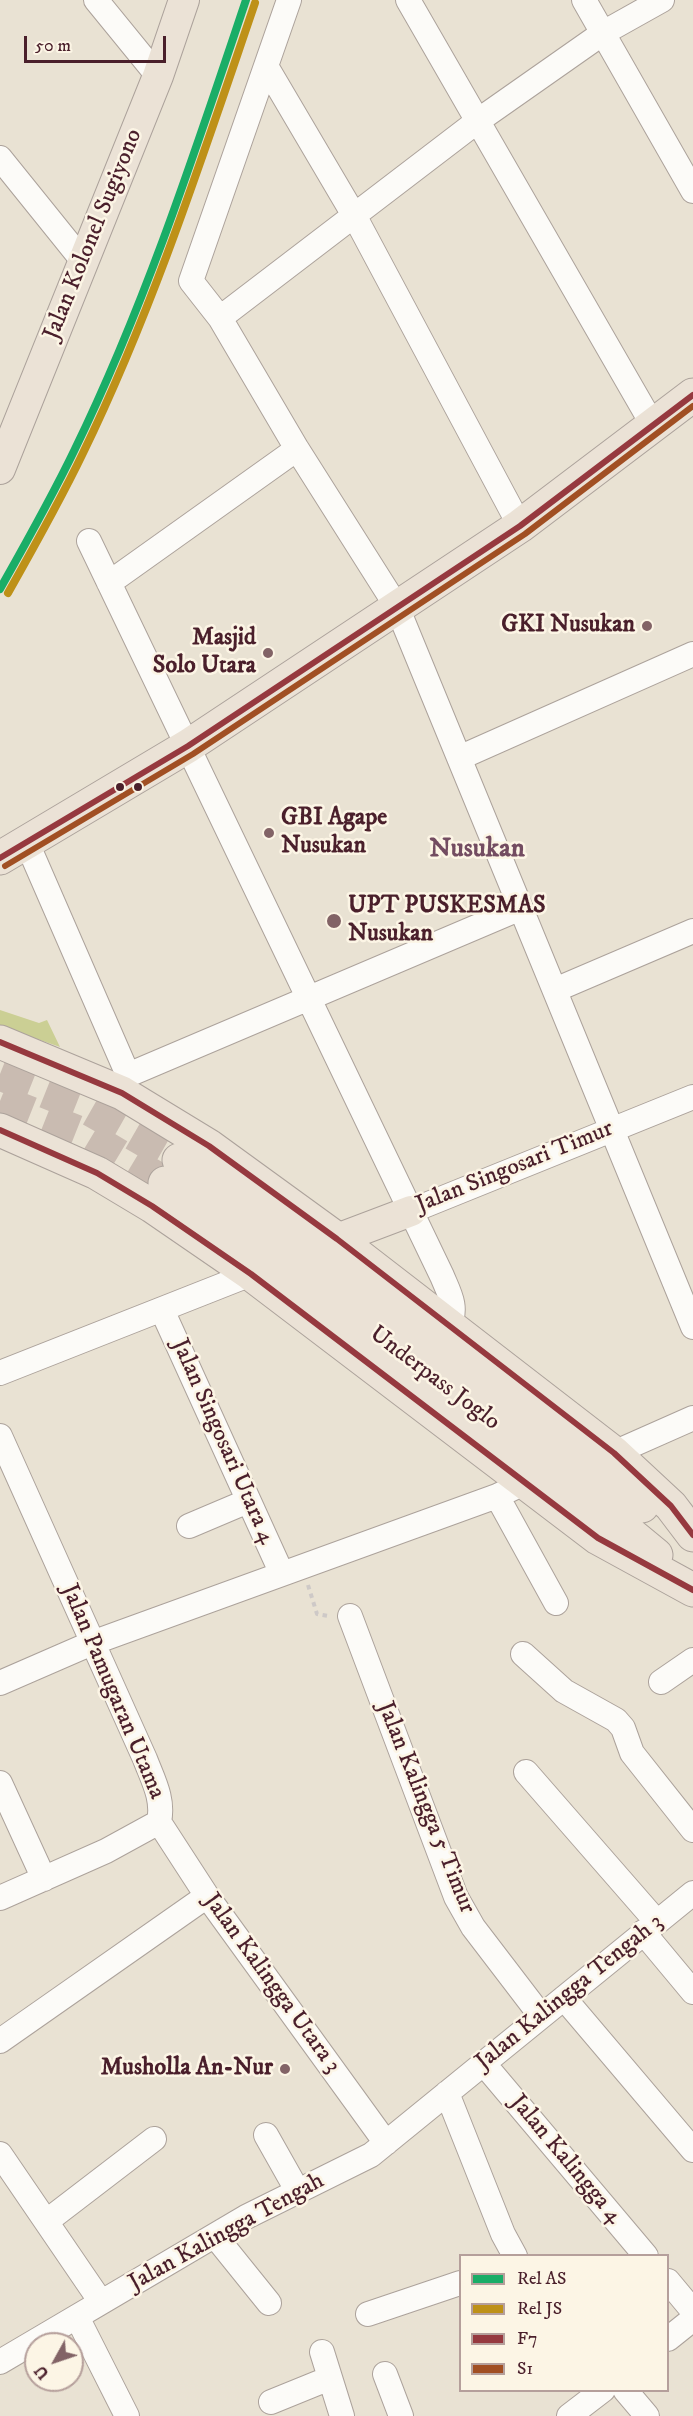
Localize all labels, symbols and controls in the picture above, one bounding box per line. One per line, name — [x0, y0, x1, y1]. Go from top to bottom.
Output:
scale bar — [27, 24, 170, 62]
text: 50 m — [35, 35, 71, 57]
street label: Jalan Kolonel Sugiyono — [38, 125, 150, 345]
place label: GKI Nusukan — [501, 612, 635, 640]
marker: GKI Nusukan — [640, 619, 654, 633]
place label: Masjid Solo Utara — [153, 625, 256, 681]
marker: Masjid Solo Utara — [261, 646, 275, 660]
unlabelled marker — [114, 781, 126, 793]
unlabelled marker — [132, 781, 144, 793]
place label: GBI Agape Nusukan — [281, 805, 387, 861]
marker: GBI Agape Nusukan — [262, 826, 276, 840]
district label: Nusukan — [429, 834, 525, 866]
place label: UPT PUSKESMAS Nusukan — [348, 893, 546, 949]
marker: UPT PUSKESMAS Nusukan — [325, 912, 343, 930]
street label: Jalan Singosari Timur — [412, 1115, 618, 1221]
street label: Underpass Joglo — [363, 1321, 505, 1437]
street label: Jalan Singosari Utara 4 — [164, 1335, 280, 1549]
street label: Jalan Pamugaran Utama — [54, 1580, 170, 1804]
street label: Jalan Kalingga 5 Timur — [369, 1698, 481, 1918]
street label: Jalan Kalingga Utara 3 — [196, 1888, 346, 2080]
street label: Jalan Kalingga Tengah 3 — [470, 1909, 670, 2077]
place label: Musholla An-Nur — [101, 2055, 273, 2083]
marker: Musholla An-Nur — [278, 2062, 292, 2076]
street label: Jalan Kalingga 4 — [503, 2090, 627, 2230]
street label: Jalan Kalingga Tengah — [124, 2167, 330, 2299]
legend — [459, 2254, 669, 2392]
text: Rel AS — [517, 2268, 567, 2290]
text: Rel JS — [517, 2298, 562, 2320]
text: F7 — [517, 2328, 538, 2350]
north arrow — [24, 2332, 84, 2392]
text: S1 — [517, 2358, 533, 2380]
text: U — [30, 2361, 53, 2383]

